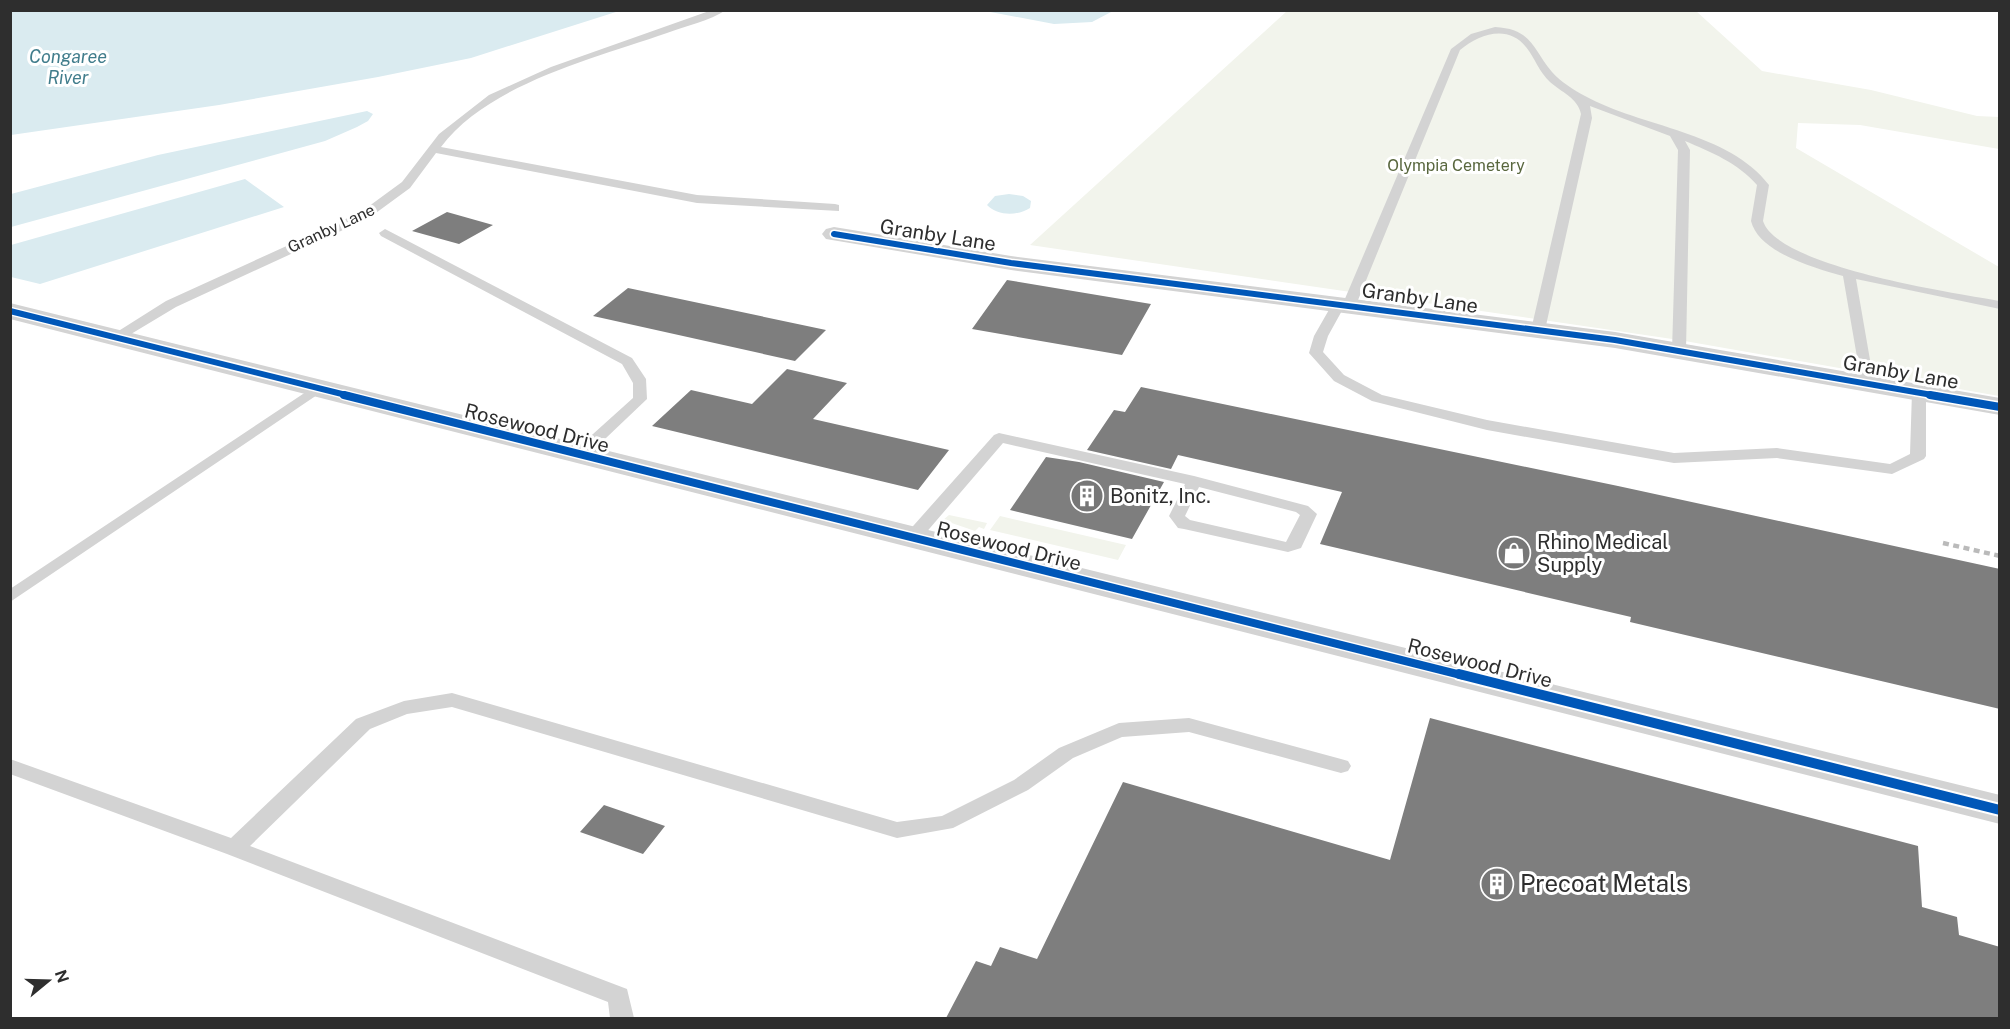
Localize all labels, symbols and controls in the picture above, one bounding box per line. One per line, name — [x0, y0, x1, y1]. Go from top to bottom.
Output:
water label: Congaree River — [29, 46, 107, 88]
park label: Olympia Cemetery — [1387, 156, 1525, 175]
street label: Granby Lane — [285, 200, 378, 257]
street label: Granby Lane — [878, 214, 998, 256]
street label: Granby Lane — [1360, 278, 1480, 318]
street label: Granby Lane — [1841, 350, 1961, 394]
street label: Rosewood Drive — [462, 398, 612, 458]
building icon: Bonitz, Inc. — [1069, 478, 1105, 514]
place label: Bonitz, Inc. — [1110, 484, 1211, 508]
street label: Rosewood Drive — [934, 516, 1084, 576]
place label: Rhino Medical Supply — [1537, 530, 1668, 577]
shop icon: Rhino Medical Supply — [1496, 535, 1532, 571]
street label: Rosewood Drive — [1405, 633, 1555, 693]
building icon: Precoat Metals — [1479, 866, 1515, 902]
place label: Precoat Metals — [1520, 869, 1688, 897]
north arrow — [18, 951, 78, 1011]
text: N — [51, 967, 73, 985]

